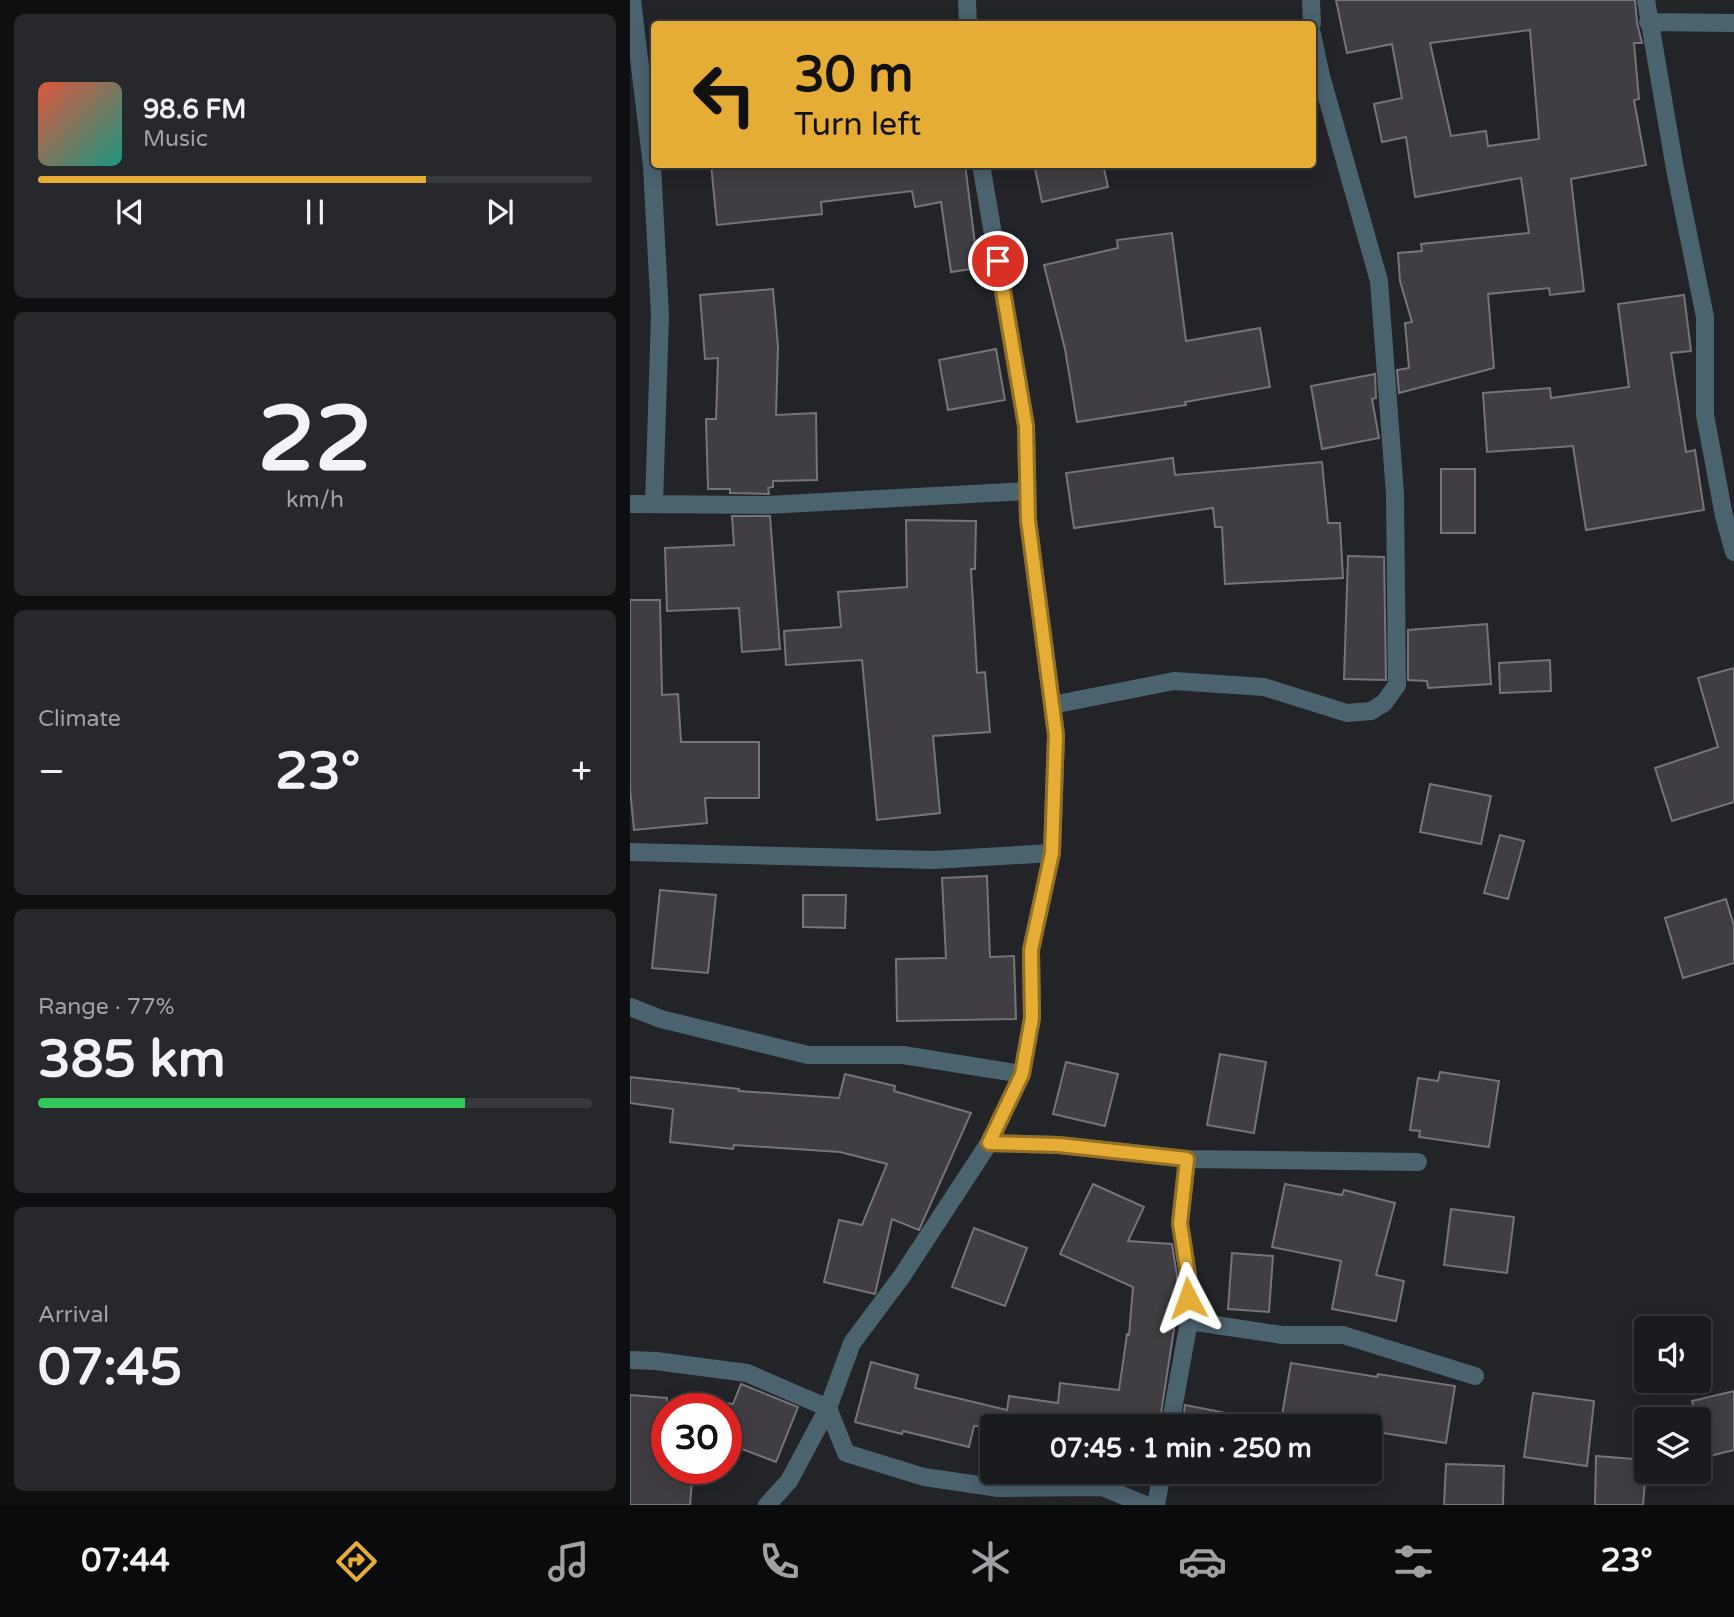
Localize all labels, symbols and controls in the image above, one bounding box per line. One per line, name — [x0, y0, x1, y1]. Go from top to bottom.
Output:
text: 30 m — [794, 46, 913, 105]
icon: left — [679, 49, 770, 140]
text: 98.6 FM — [143, 94, 246, 125]
text: Turn left — [794, 106, 921, 144]
text: Music — [143, 125, 208, 153]
icon: previous — [111, 193, 149, 231]
icon: pause — [296, 193, 334, 231]
icon: next — [481, 193, 519, 231]
pin — [968, 231, 1028, 291]
icon: arrive — [979, 242, 1017, 280]
text: 22 — [258, 385, 372, 495]
text: km/h — [286, 486, 344, 514]
text: Climate — [38, 705, 121, 733]
text: 23° — [275, 740, 360, 803]
text: − — [38, 749, 65, 795]
text: + — [571, 749, 592, 795]
text: Range · 77% — [38, 993, 174, 1021]
text: 385 km — [38, 1028, 226, 1091]
position arrow — [1151, 1261, 1225, 1335]
text: Arrival — [38, 1301, 109, 1329]
map controls — [1634, 1316, 1711, 1484]
button: sound — [1634, 1316, 1711, 1393]
text: 07:45 — [38, 1336, 182, 1399]
speed limit sign: 30 — [651, 1393, 742, 1484]
button: layers — [1634, 1407, 1711, 1484]
text: 07:45 · 1 min · 250 m — [1050, 1433, 1312, 1464]
icon: directions — [332, 1537, 381, 1586]
icon: music — [544, 1537, 593, 1586]
icon: phone — [755, 1537, 804, 1586]
icon: climate — [966, 1537, 1015, 1586]
icon: car — [1178, 1537, 1227, 1586]
icon: filters — [1389, 1537, 1438, 1586]
text: 07:44 — [81, 1542, 170, 1580]
text: 23° — [1600, 1542, 1653, 1580]

